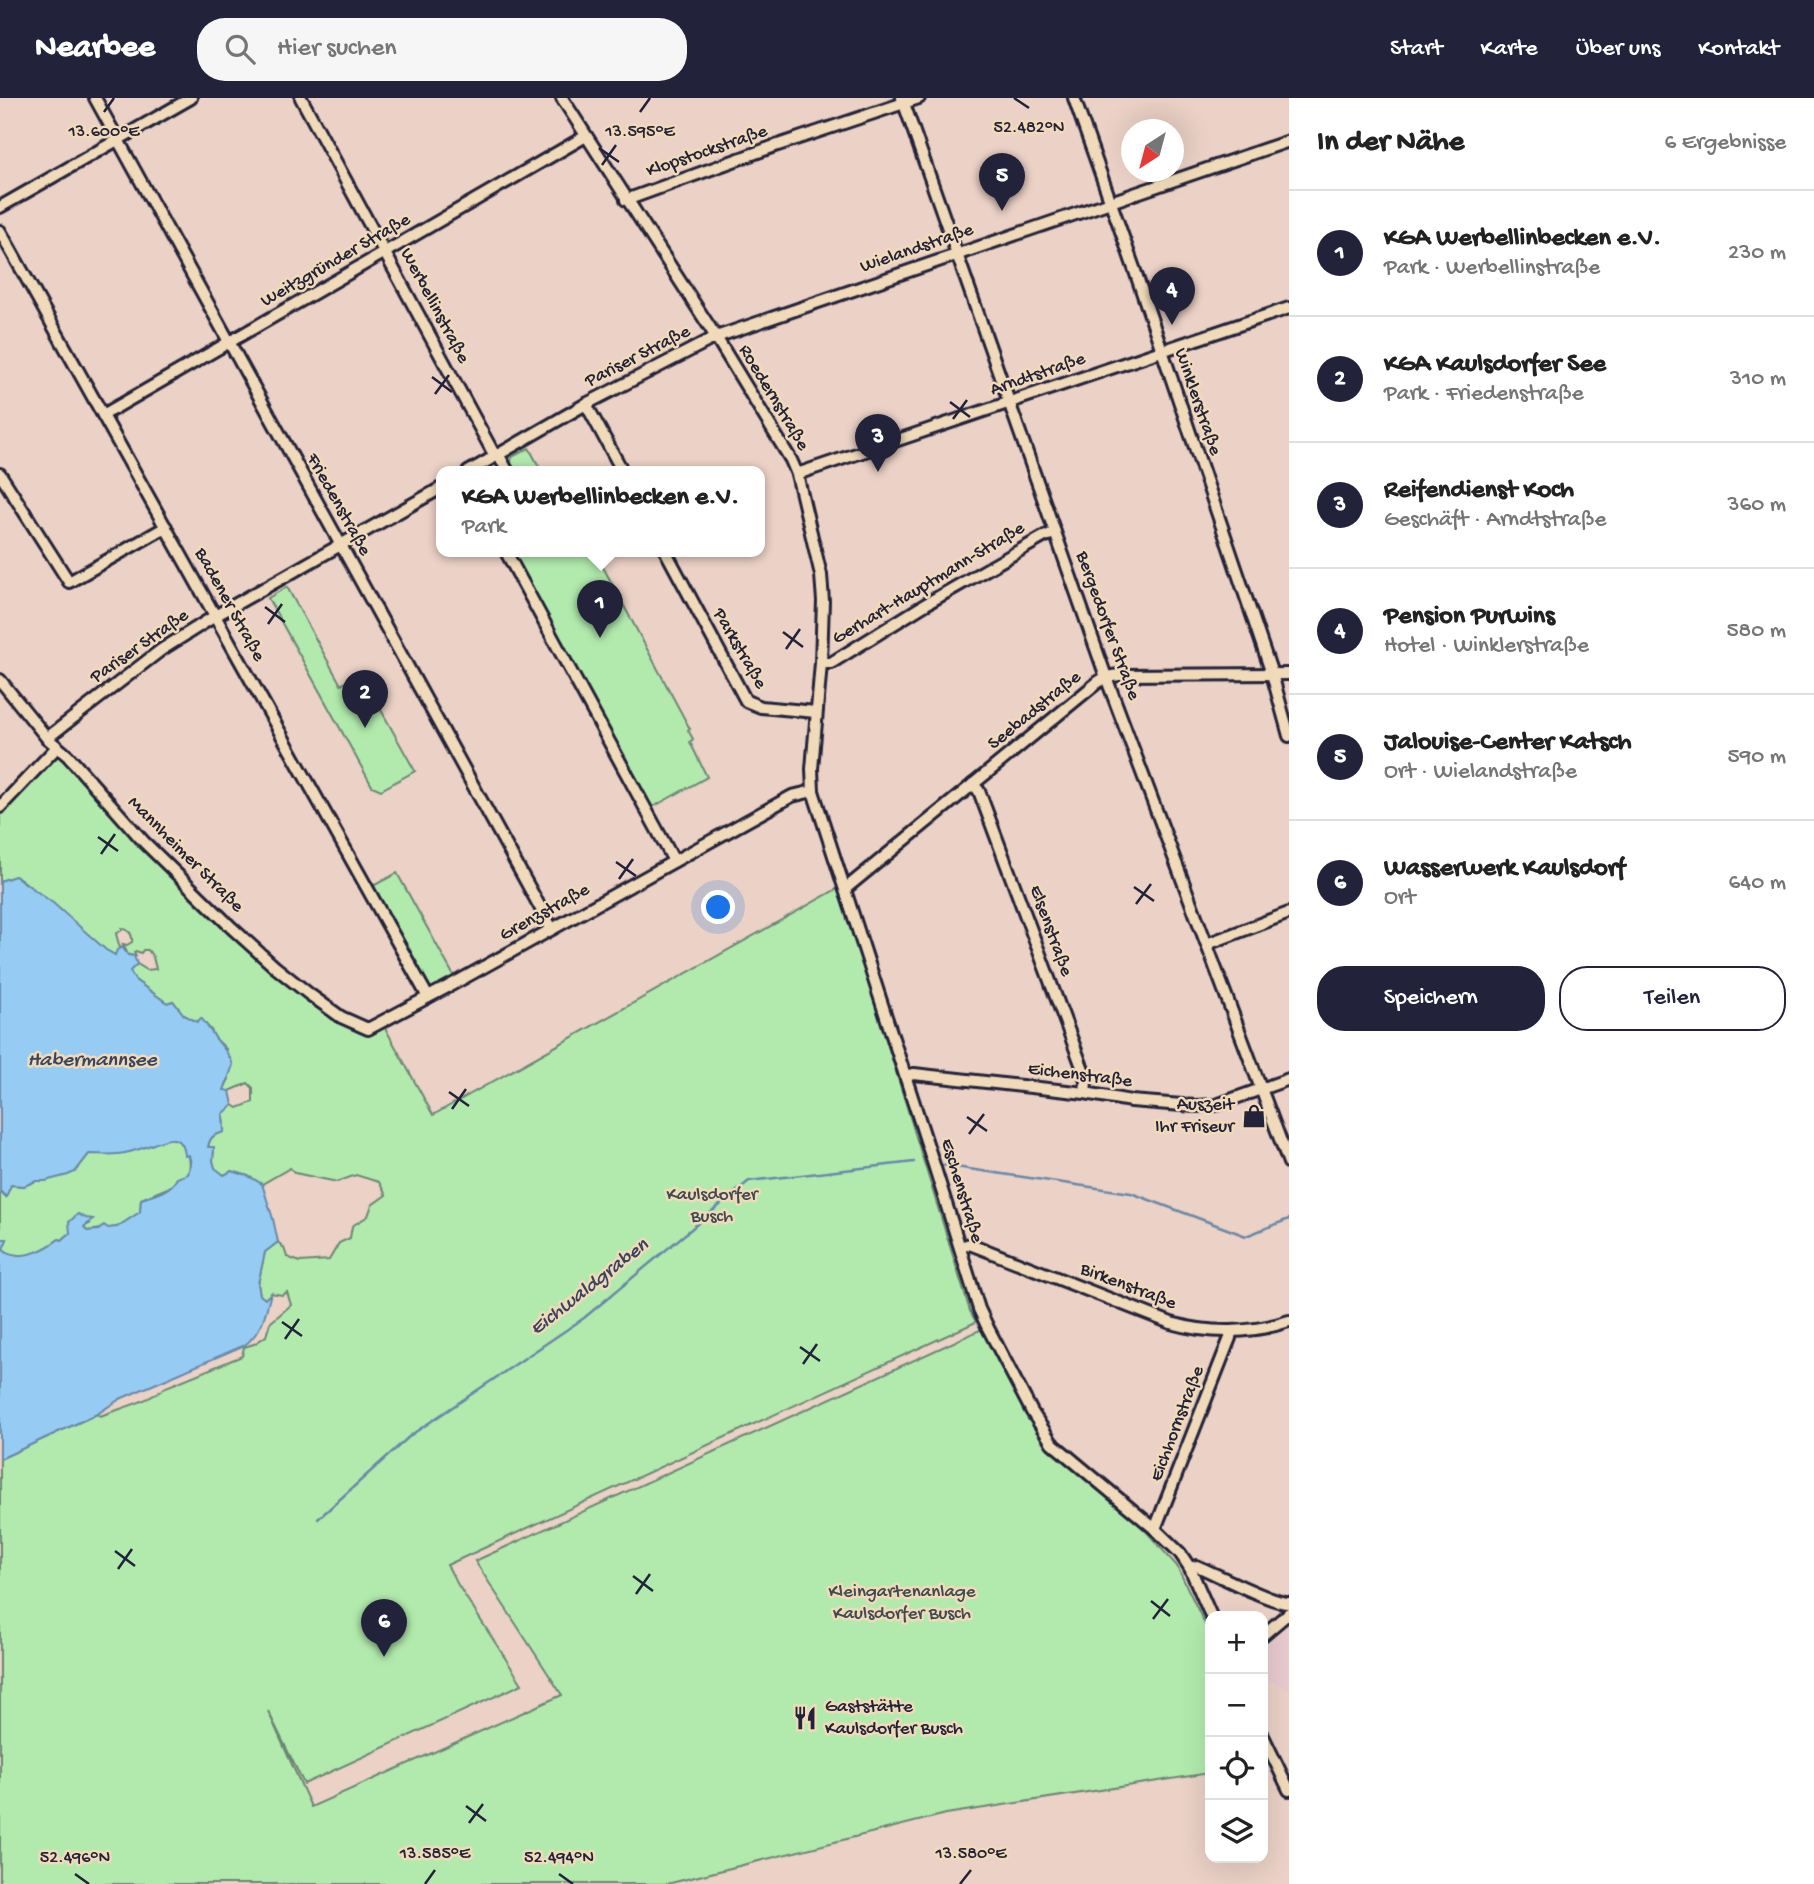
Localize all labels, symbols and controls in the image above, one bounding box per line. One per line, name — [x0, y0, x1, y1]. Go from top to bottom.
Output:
search box — [197, 18, 687, 81]
text: Nearbee — [35, 30, 155, 68]
icon: search — [221, 30, 259, 68]
text: Hier suchen — [277, 34, 397, 65]
text: Start — [1390, 35, 1442, 64]
text: Karte — [1480, 35, 1538, 64]
text: Über uns — [1576, 35, 1660, 64]
text: Kontakt — [1698, 35, 1779, 64]
text: 52.482°N — [994, 118, 1065, 139]
north arrow — [1121, 119, 1184, 182]
street label: Klopstockstraße — [643, 120, 771, 184]
text: 13.600°E — [67, 122, 140, 143]
text: 13.595°E — [604, 122, 676, 143]
text: In der Nähe — [1317, 126, 1464, 161]
text: 6 Ergebnisse — [1665, 130, 1786, 157]
pin: 5 — [979, 153, 1025, 211]
street label: Weitzgründer Straße — [257, 209, 415, 313]
street label: Wielandstraße — [857, 219, 977, 279]
text: KGA Werbellinbecken e.V. — [1384, 224, 1661, 255]
text: 1 — [1335, 240, 1345, 267]
text: 230 m — [1728, 240, 1786, 267]
street label: Werbellinstraße — [394, 244, 474, 368]
text: Park · Werbellinstraße — [1384, 255, 1600, 282]
pin: 4 — [1149, 267, 1195, 325]
street label: Pariser Straße — [581, 321, 695, 394]
street label: Roedernstraße — [732, 341, 814, 455]
street label: Winklerstraße — [1168, 345, 1226, 459]
street label: Arndtstraße — [987, 348, 1089, 402]
text: KGA Kaulsdorfer See — [1384, 350, 1606, 381]
text: 2 — [1334, 366, 1346, 393]
text: 310 m — [1730, 366, 1786, 393]
text: Park · Friedenstraße — [1384, 381, 1584, 408]
pin: 3 — [855, 414, 901, 472]
street label: Friedenstraße — [300, 449, 376, 560]
popup — [436, 466, 765, 557]
text: Reifendienst Koch — [1384, 476, 1574, 507]
text: KGA Werbellinbecken e.V. — [462, 483, 739, 514]
text: 3 — [1334, 492, 1346, 519]
text: 360 m — [1728, 492, 1786, 519]
text: Geschäft · Arndtstraße — [1384, 507, 1606, 534]
text: Park — [462, 514, 506, 541]
street label: Gerhart-Hauptmann-Straße — [829, 517, 1030, 651]
street label: Badener Straße — [188, 543, 270, 666]
street label: Bergedorfer Straße — [1069, 548, 1145, 704]
pin: 1 — [577, 580, 623, 638]
text: Pension Purwins — [1384, 602, 1555, 633]
street label: Pariser Straße — [85, 604, 194, 690]
street label: Parkstraße — [706, 604, 771, 694]
text: 4 — [1335, 618, 1345, 645]
text: 580 m — [1726, 618, 1786, 645]
text: Hotel · Winklerstraße — [1384, 633, 1589, 660]
street label: Seebadstraße — [984, 666, 1086, 756]
pin: 2 — [342, 670, 388, 728]
text: Jalouise-Center Katsch — [1384, 728, 1631, 759]
text: 5 — [1334, 744, 1346, 771]
text: 590 m — [1728, 744, 1786, 771]
text: Ort · Wielandstraße — [1384, 759, 1577, 786]
street label: Mannheimer Straße — [122, 792, 248, 918]
text: Wasserwerk Kaulsdorf — [1384, 854, 1625, 885]
text: 6 — [1334, 870, 1346, 897]
text: 640 m — [1729, 870, 1786, 897]
street label: Grenzstraße — [496, 879, 594, 947]
street label: Elsenstraße — [1023, 882, 1077, 980]
text: Ort — [1384, 885, 1415, 912]
your location — [701, 890, 735, 924]
button: Speichern — [1317, 966, 1545, 1031]
button: Teilen — [1559, 966, 1786, 1031]
water label: Habermannsee — [28, 1049, 158, 1074]
street label: Eichenstraße — [1027, 1058, 1134, 1094]
place label: Auszeit Ihr Friseur — [1155, 1094, 1236, 1139]
shop icon: Auszeit Ihr Friseur — [1240, 1102, 1268, 1130]
street label: Eschenstraße — [934, 1136, 988, 1246]
park label: Kaulsdorfer Busch — [666, 1184, 760, 1229]
water label: Eichwaldgraben — [526, 1233, 655, 1342]
street label: Birkenstraße — [1076, 1258, 1180, 1316]
street label: Eichhornstraße — [1145, 1363, 1211, 1485]
park label: Kleingartenanlage Kaulsdorfer Busch — [828, 1581, 976, 1626]
pin: 6 — [361, 1599, 407, 1657]
map controls — [1205, 1611, 1268, 1863]
button: + — [1205, 1611, 1268, 1674]
button: − — [1205, 1674, 1268, 1737]
place label: Gaststätte Kaulsdorfer Busch — [825, 1696, 963, 1741]
restaurant icon: Gaststätte Kaulsdorfer Busch — [791, 1704, 819, 1732]
button: locate — [1205, 1737, 1268, 1800]
button: layers — [1205, 1800, 1268, 1863]
text: 13.585°E — [399, 1844, 471, 1865]
text: 13.580°E — [934, 1844, 1007, 1865]
text: 52.496°N — [40, 1848, 110, 1869]
text: 52.494°N — [524, 1848, 594, 1869]

